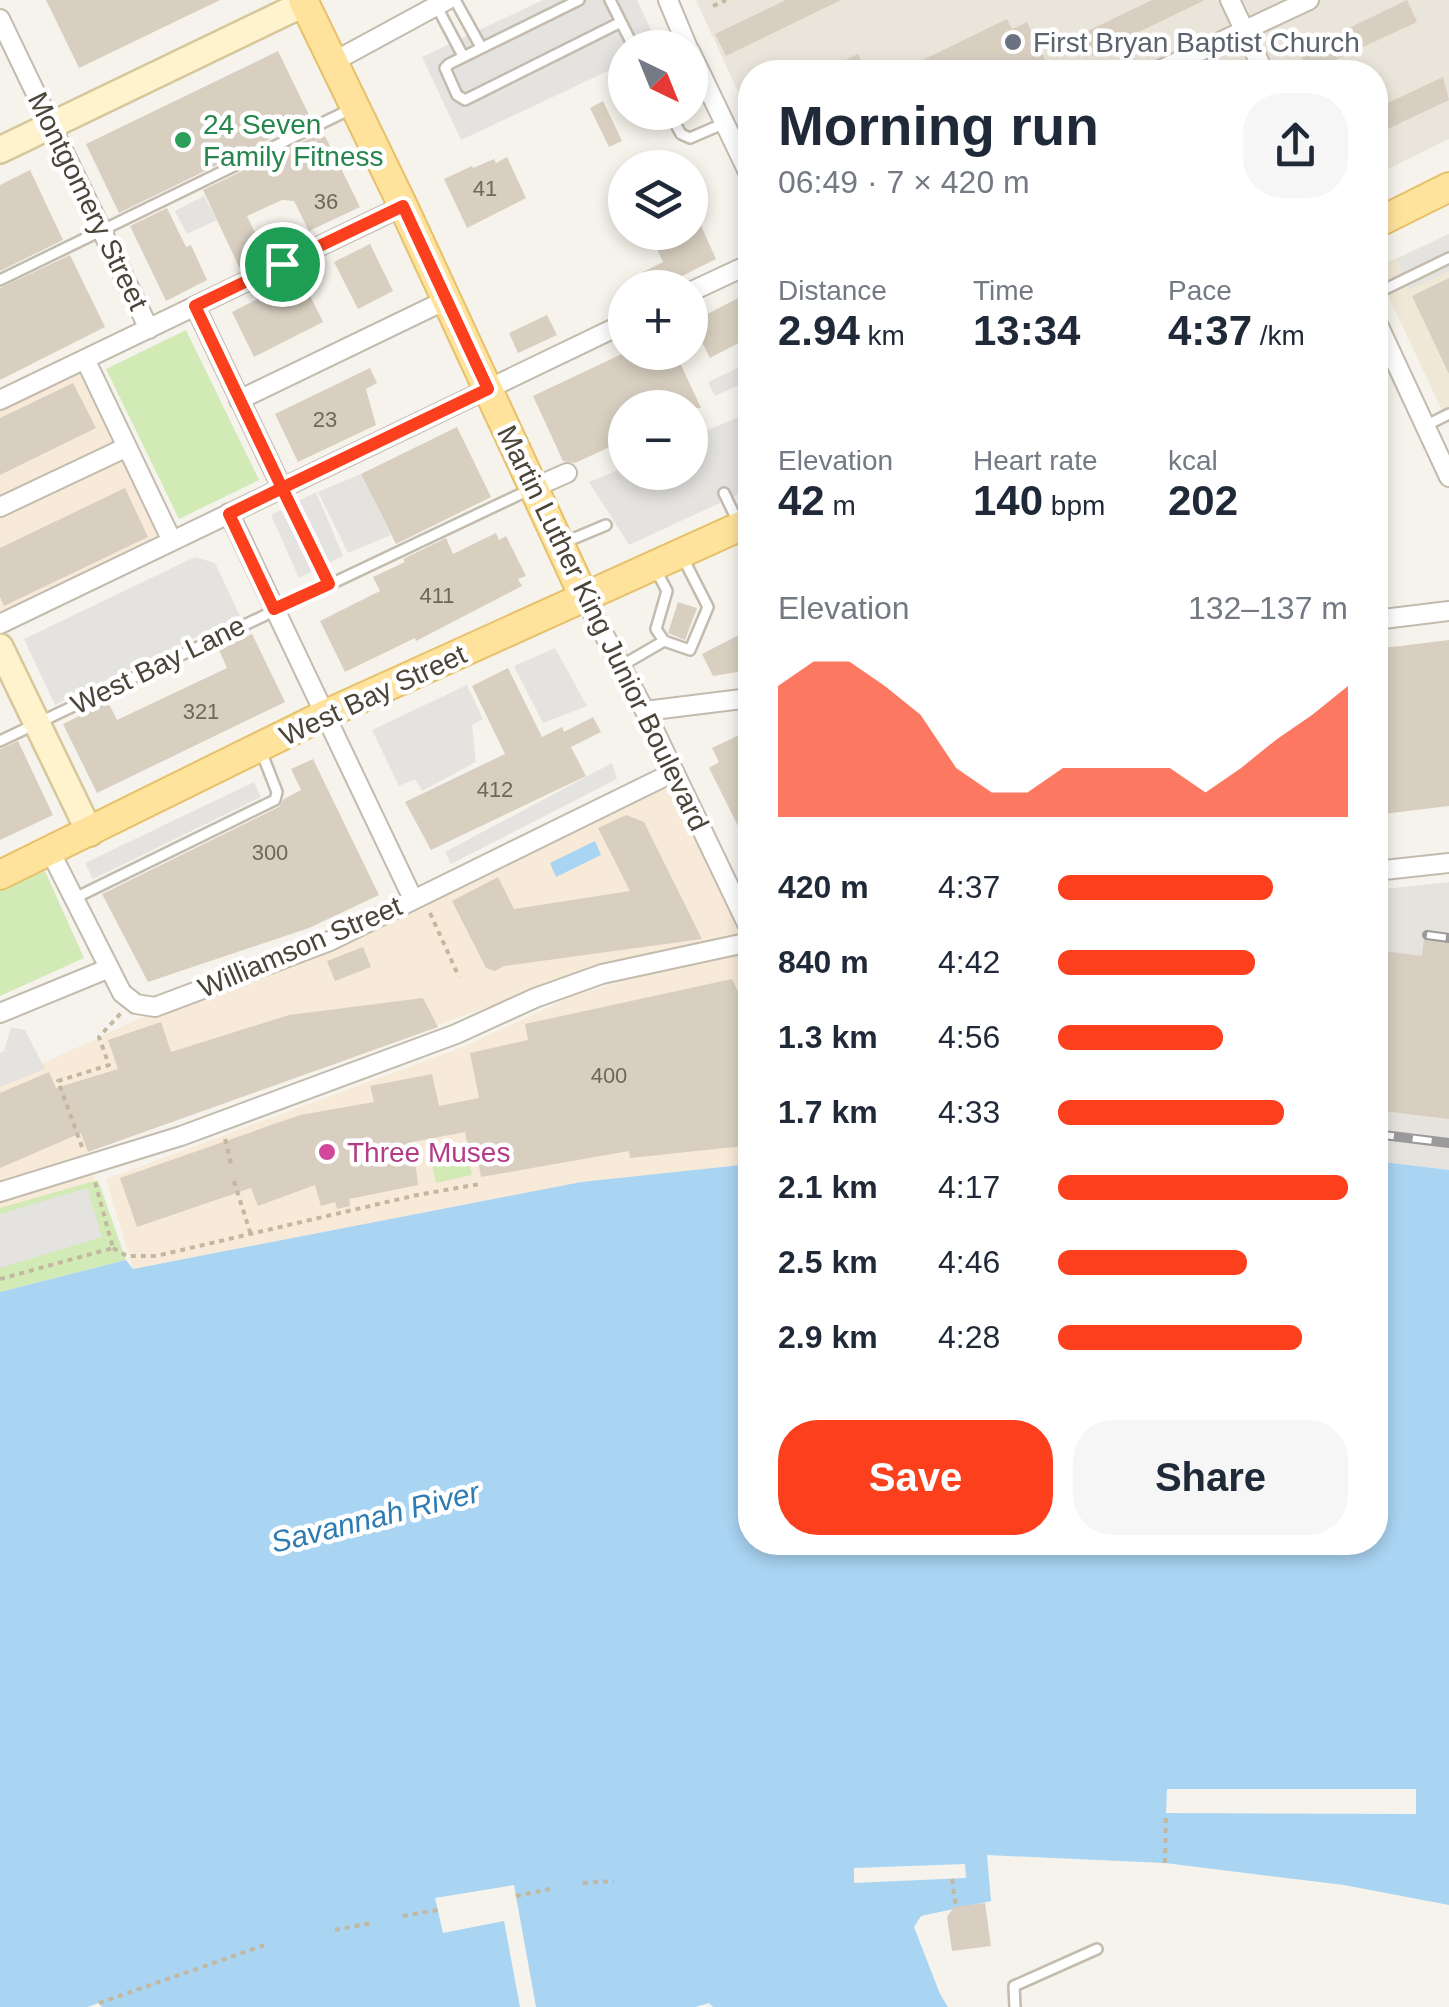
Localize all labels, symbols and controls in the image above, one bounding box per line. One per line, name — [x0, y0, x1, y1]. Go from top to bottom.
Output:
place label: First Bryan Baptist Church — [1033, 27, 1360, 58]
north arrow — [608, 30, 708, 130]
map controls — [608, 30, 708, 490]
marker: First Bryan Baptist Church — [1002, 31, 1024, 53]
street label: Montgomery Street — [22, 87, 154, 315]
button: share — [1243, 93, 1348, 198]
text: Morning run — [778, 95, 1099, 157]
place label: 24 Seven Family Fitness — [203, 109, 383, 172]
marker: 24 Seven Family Fitness — [172, 129, 194, 151]
button: layers — [608, 150, 708, 250]
text: 06:49 · 7 × 420 m — [778, 164, 1030, 200]
house number: 41 — [473, 176, 497, 201]
house number: 36 — [314, 189, 338, 214]
pin — [240, 222, 325, 307]
icon: arrive — [255, 237, 310, 292]
button: + — [608, 270, 708, 370]
text: Distance — [778, 275, 887, 306]
text: Time — [973, 275, 1034, 306]
text: Pace — [1168, 275, 1232, 306]
text: 2.94 — [778, 307, 860, 354]
text: 13:34 — [973, 307, 1080, 354]
text: 4:37 — [1168, 307, 1252, 354]
text: km — [860, 320, 905, 351]
text: /km — [1252, 320, 1305, 351]
button: − — [608, 390, 708, 490]
house number: 23 — [313, 407, 337, 432]
street label: Martin Luther King Junior Boulevard — [491, 420, 715, 836]
text: Elevation — [778, 445, 893, 476]
text: Heart rate — [973, 445, 1098, 476]
text: kcal — [1168, 445, 1218, 476]
text: 42 — [778, 477, 825, 524]
text: 140 — [973, 477, 1043, 524]
text: 202 — [1168, 477, 1238, 524]
text: m — [825, 490, 856, 521]
text: bpm — [1043, 490, 1105, 521]
house number: 411 — [419, 583, 455, 608]
text: Elevation — [778, 590, 910, 626]
text: 132–137 m — [1188, 590, 1348, 626]
street label: West Bay Lane — [66, 610, 250, 720]
street label: West Bay Street — [275, 638, 471, 752]
house number: 321 — [183, 699, 219, 724]
house number: 412 — [477, 777, 513, 802]
house number: 300 — [252, 840, 288, 865]
text: 420 m — [778, 869, 869, 905]
text: 4:37 — [938, 869, 1000, 905]
street label: Williamson Street — [194, 890, 407, 1004]
text: 840 m — [778, 944, 869, 980]
text: 4:42 — [938, 944, 1000, 980]
text: 1.3 km — [778, 1019, 878, 1055]
text: 4:56 — [938, 1019, 1000, 1055]
house number: 400 — [591, 1063, 627, 1088]
text: 1.7 km — [778, 1094, 878, 1130]
text: 4:33 — [938, 1094, 1000, 1130]
place label: Three Muses — [347, 1137, 510, 1168]
marker: Three Muses — [316, 1141, 338, 1163]
text: 2.1 km — [778, 1169, 878, 1205]
text: 4:17 — [938, 1169, 1000, 1205]
text: 2.5 km — [778, 1244, 878, 1280]
text: 4:46 — [938, 1244, 1000, 1280]
text: 2.9 km — [778, 1319, 878, 1355]
text: 4:28 — [938, 1319, 1000, 1355]
button: Save — [778, 1420, 1053, 1535]
button: Share — [1073, 1420, 1348, 1535]
water label: Savannah River — [267, 1475, 484, 1559]

